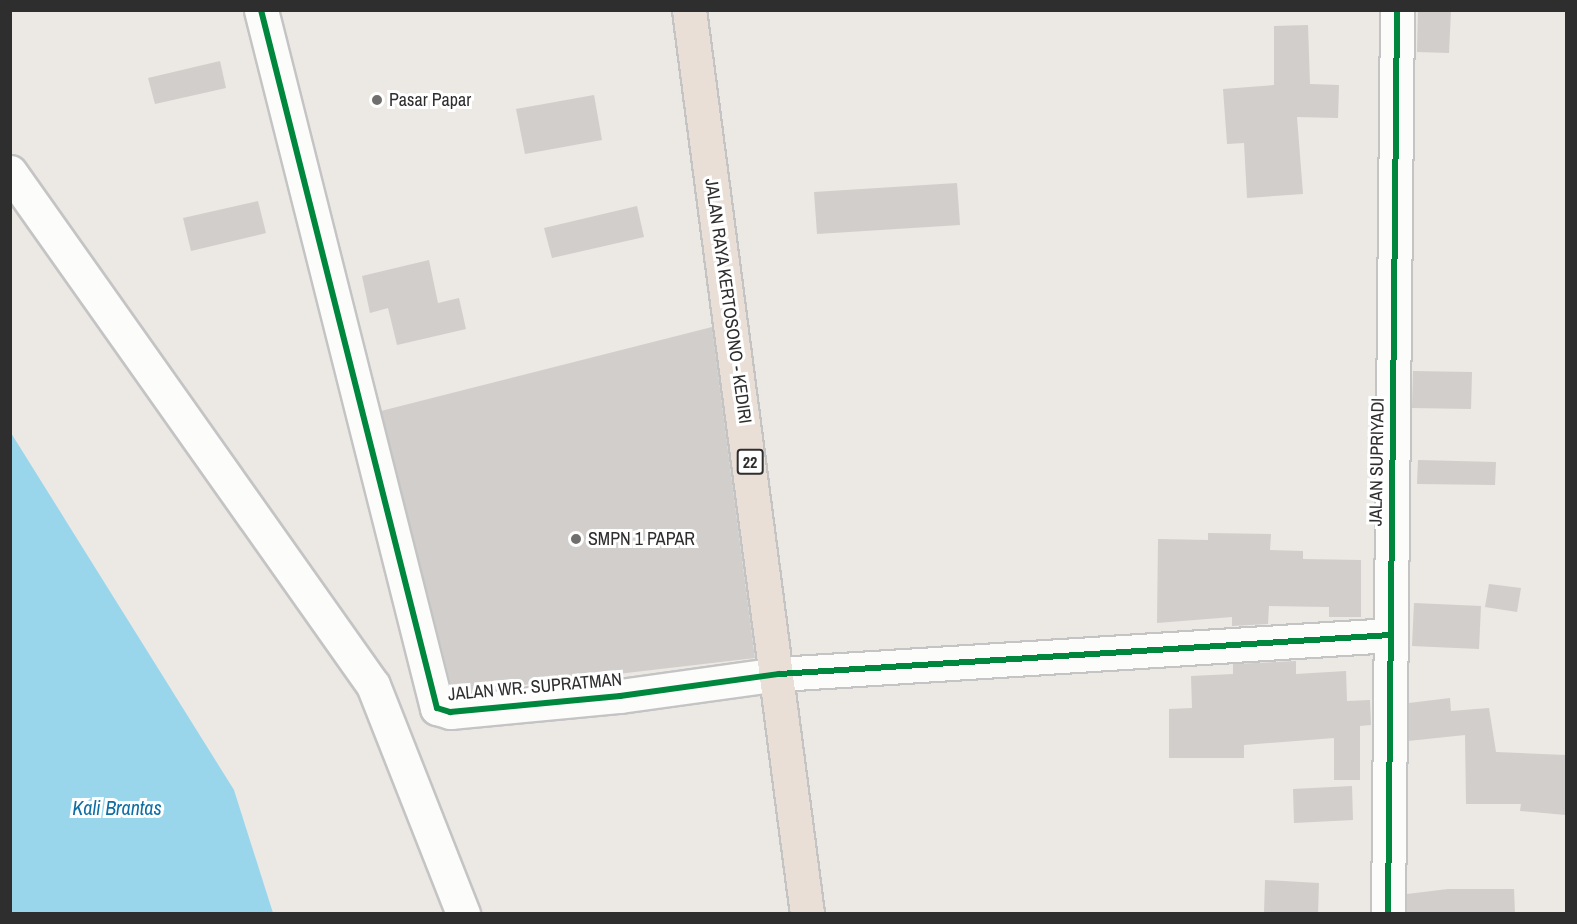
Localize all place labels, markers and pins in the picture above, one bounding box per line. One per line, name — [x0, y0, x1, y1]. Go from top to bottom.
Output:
place label: Pasar Papar — [389, 89, 471, 111]
marker: Pasar Papar — [370, 93, 384, 107]
place label: SMPN 1 PAPAR — [588, 528, 695, 550]
marker: SMPN 1 PAPAR — [569, 532, 583, 546]

